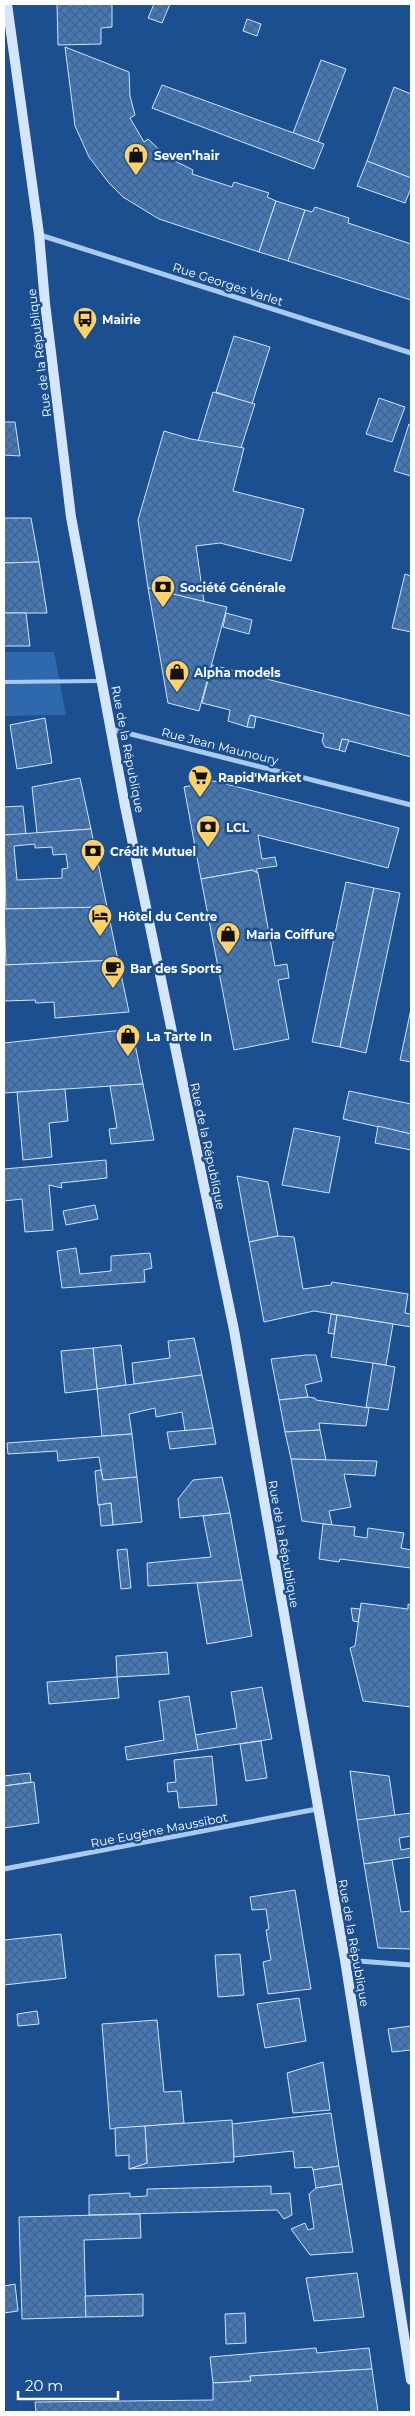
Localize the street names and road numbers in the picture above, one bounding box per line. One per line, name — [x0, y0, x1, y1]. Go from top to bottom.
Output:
street label: Rue Georges Varlet — [171, 259, 285, 309]
street label: Rue de la République — [24, 288, 54, 418]
street label: Rue de la République — [108, 684, 148, 814]
street label: Rue Jean Maunoury — [160, 724, 281, 768]
street label: Rue de la République — [187, 1081, 229, 1211]
street label: Rue de la République — [265, 1479, 303, 1609]
street label: Rue Eugène Maussibot — [89, 1809, 229, 1851]
street label: Rue de la République — [335, 1878, 373, 2008]

